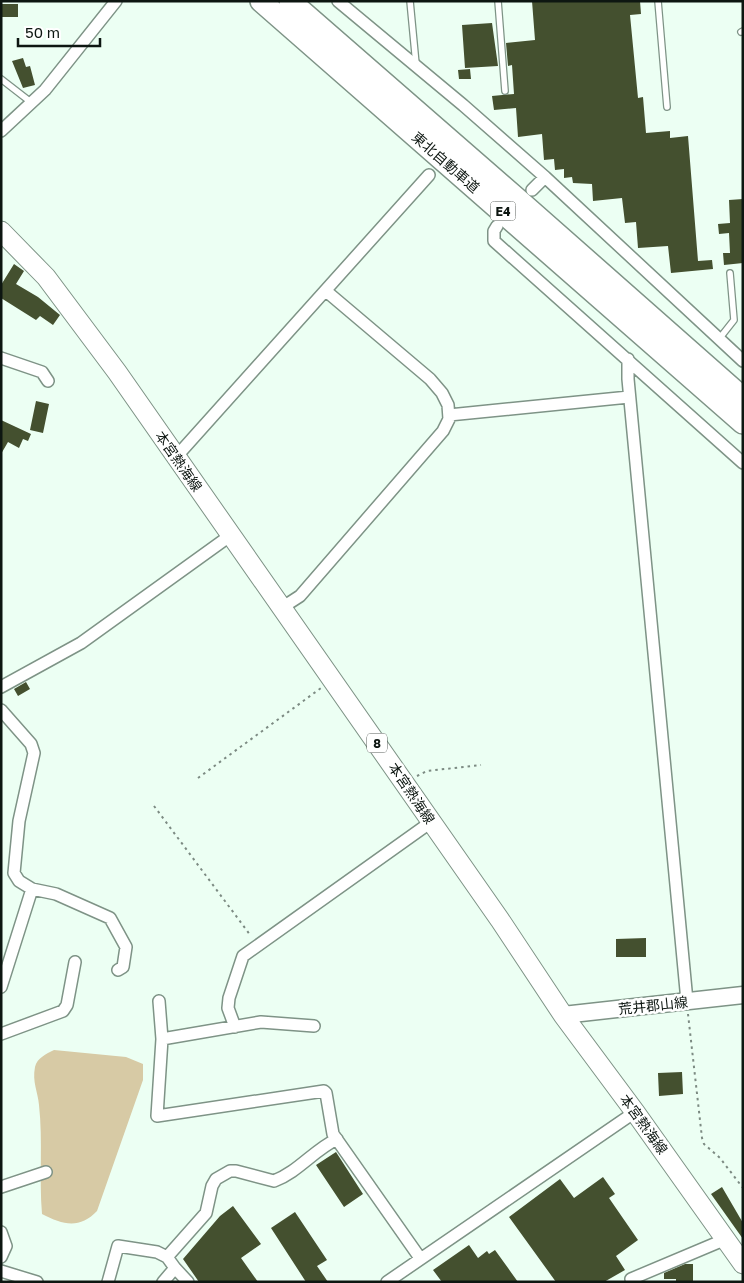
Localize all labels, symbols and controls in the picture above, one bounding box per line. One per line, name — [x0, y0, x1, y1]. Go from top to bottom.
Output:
scale bar — [18, 15, 100, 47]
text: 50 m — [25, 23, 60, 41]
street label: 東北自動車道 — [409, 128, 483, 196]
road number: E4 — [490, 202, 516, 220]
street label: 本宮熱海線 — [152, 427, 206, 495]
road number: 8 — [367, 734, 387, 752]
street label: 本宮熱海線 — [385, 759, 439, 827]
street label: 荒井郡山線 — [617, 993, 689, 1017]
street label: 本宮熱海線 — [617, 1091, 671, 1157]

